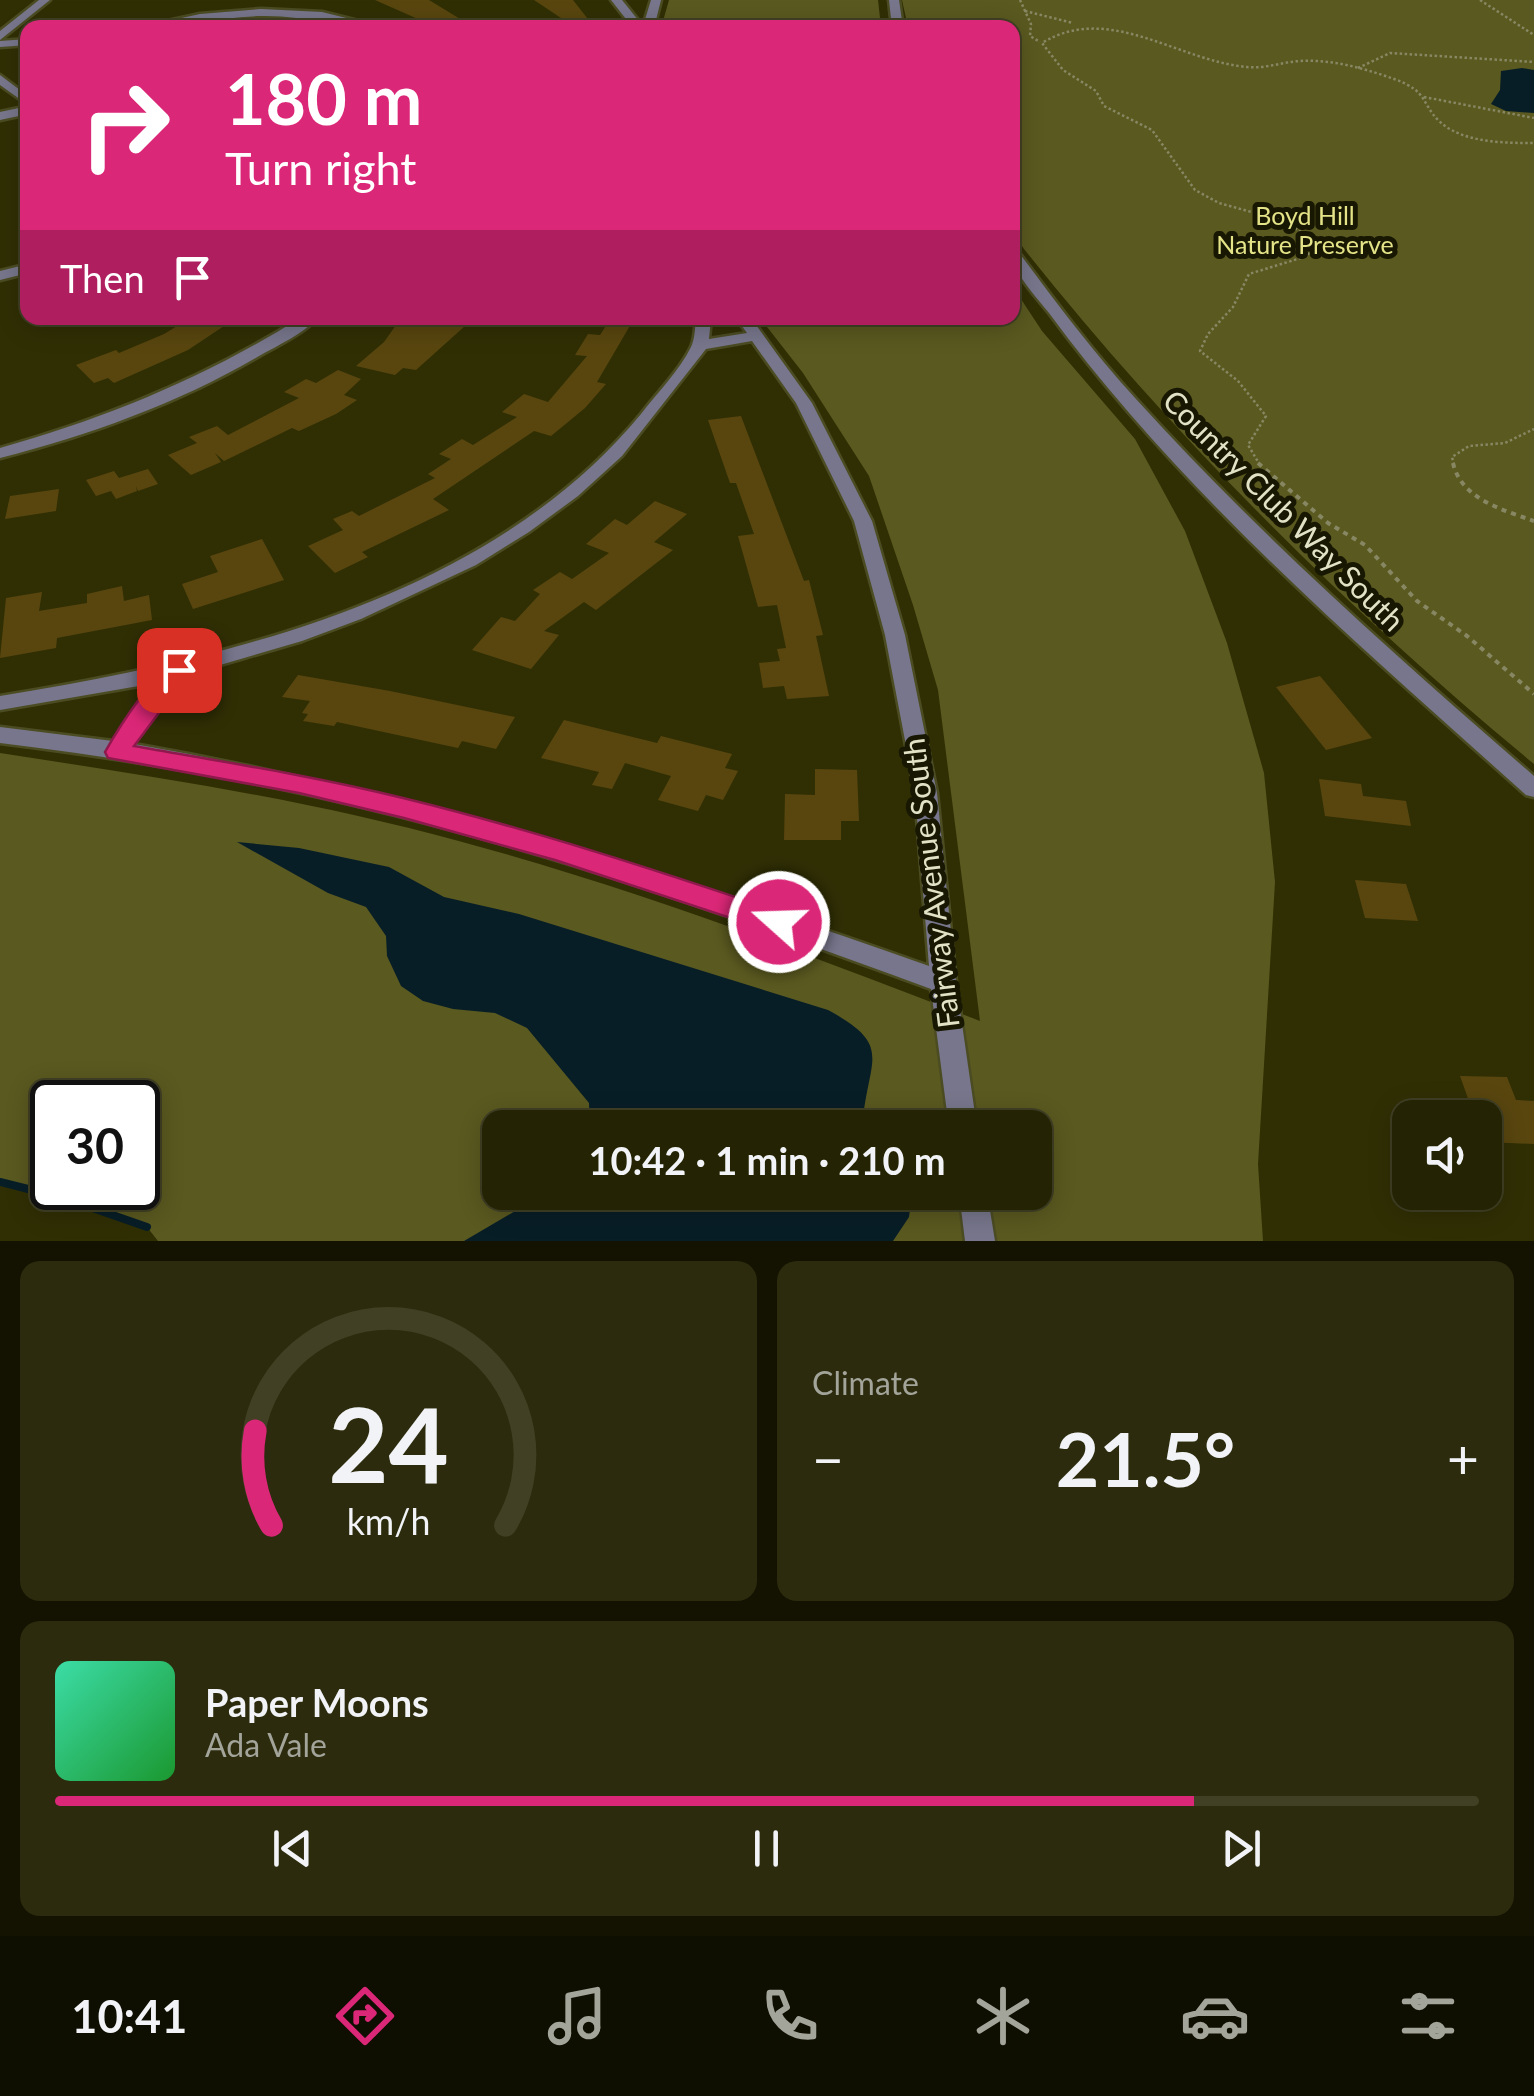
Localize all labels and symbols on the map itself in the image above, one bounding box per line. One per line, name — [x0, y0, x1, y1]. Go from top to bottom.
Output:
park label: Boyd Hill Nature Preserve — [1216, 200, 1394, 259]
street label: Country Club Way South — [1157, 382, 1412, 637]
pin — [137, 628, 222, 713]
street label: Fairway Avenue South — [894, 736, 966, 1030]
position arrow — [727, 870, 831, 974]
speed limit sign: 30 — [30, 1080, 160, 1210]

